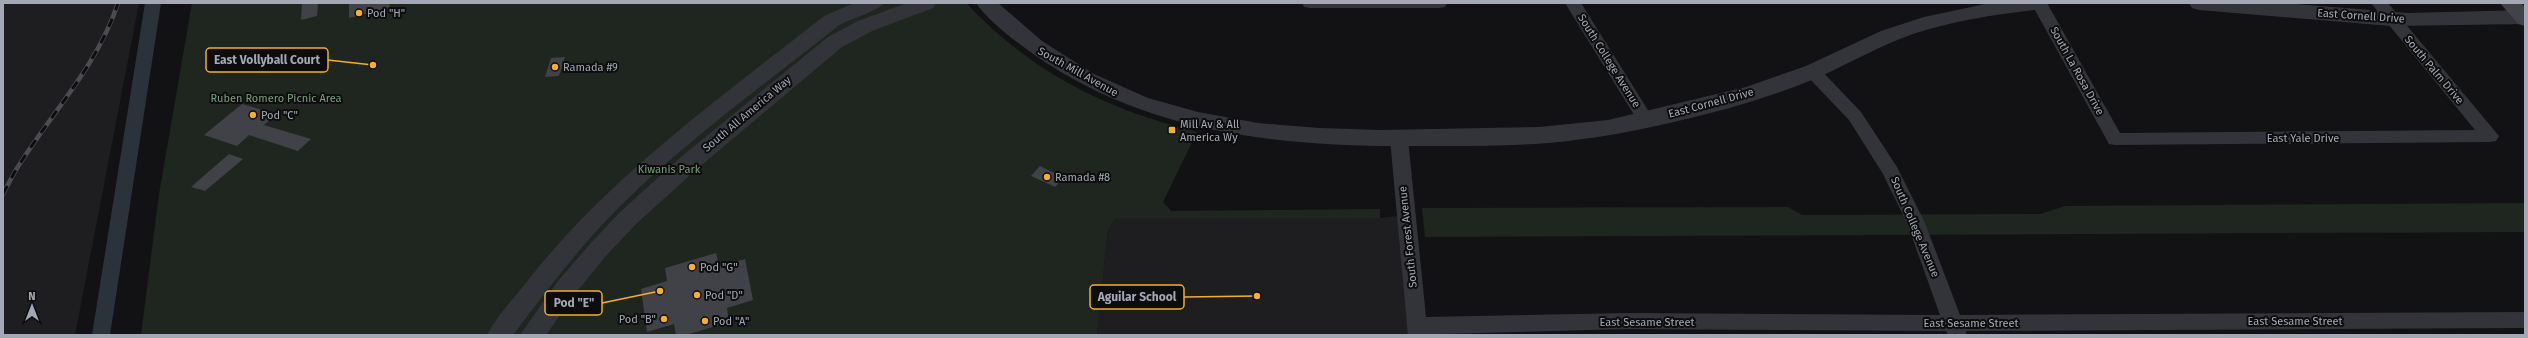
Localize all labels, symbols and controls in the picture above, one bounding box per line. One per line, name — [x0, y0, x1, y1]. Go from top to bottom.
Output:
street label: East Cornell Drive — [2317, 6, 2405, 26]
place label: Pod "H" — [367, 7, 405, 20]
marker: Pod "H" — [354, 8, 364, 18]
street label: South College Avenue — [1575, 12, 1643, 110]
street label: South La Rosa Drive — [2047, 25, 2107, 117]
street label: South Palm Drive — [2402, 33, 2466, 107]
street label: South Mill Avenue — [1036, 45, 1120, 99]
callout: East Vollyball Court — [206, 48, 328, 72]
text: East Vollyball Court — [214, 53, 320, 67]
place label: Ramada #9 — [563, 61, 618, 74]
marker: Ramada #9 — [550, 62, 560, 72]
street label: South All America Way — [700, 73, 794, 155]
street label: East Cornell Drive — [1667, 85, 1755, 121]
park label: Ruben Romero Picnic Area — [210, 92, 342, 105]
place label: Pod "C" — [261, 109, 298, 122]
marker: Pod "C" — [248, 110, 258, 120]
place label: Mill Av & All America Wy — [1180, 118, 1239, 144]
marker: Mill Av & All America Wy — [1167, 125, 1177, 135]
street label: East Yale Drive — [2267, 132, 2339, 145]
park label: Kiwanis Park — [638, 163, 701, 176]
place label: Ramada #8 — [1055, 171, 1110, 184]
marker: Ramada #8 — [1042, 172, 1052, 182]
street label: South College Avenue — [1888, 175, 1942, 279]
street label: South Forest Avenue — [1396, 186, 1420, 288]
place label: Pod "G" — [700, 261, 738, 274]
marker: Pod "G" — [687, 262, 697, 272]
callout: Aguilar School — [1090, 285, 1184, 309]
north arrow — [12, 286, 52, 326]
place label: Pod "D" — [705, 289, 743, 302]
text: N — [28, 290, 36, 303]
marker: Pod "D" — [692, 290, 702, 300]
text: Aguilar School — [1097, 290, 1177, 304]
callout: Pod "E" — [545, 291, 602, 315]
text: Pod "E" — [554, 296, 594, 310]
place label: Pod "B" — [619, 313, 656, 326]
marker: Pod "B" — [659, 314, 669, 324]
place label: Pod "A" — [713, 315, 749, 328]
street label: East Sesame Street — [2248, 315, 2342, 328]
marker: Pod "A" — [700, 316, 710, 326]
street label: East Sesame Street — [1600, 316, 1694, 329]
street label: East Sesame Street — [1924, 317, 2018, 330]

